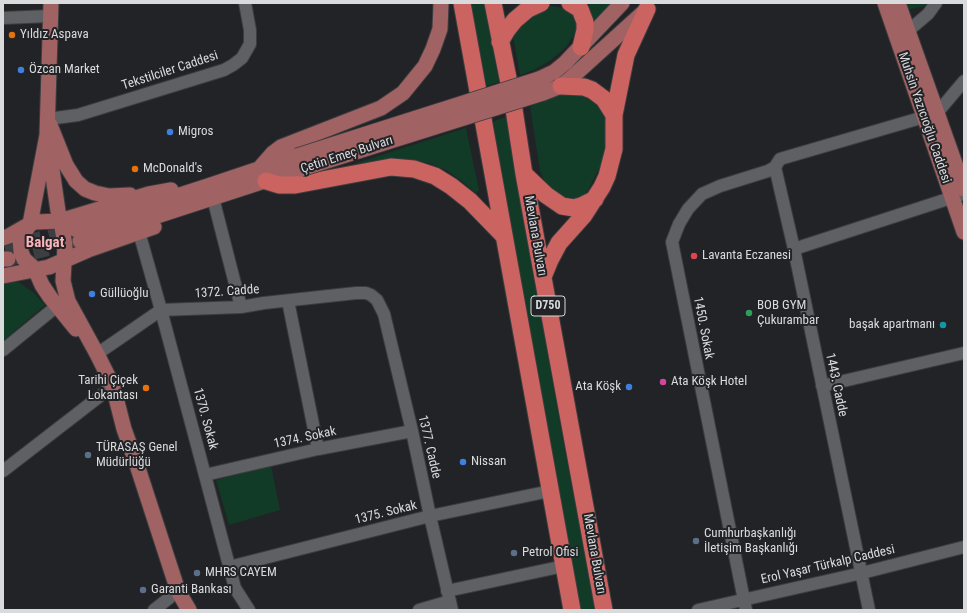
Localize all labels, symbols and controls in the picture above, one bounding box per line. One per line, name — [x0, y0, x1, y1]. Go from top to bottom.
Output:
place label: Yıldız Aspava — [20, 27, 89, 43]
marker: Yıldız Aspava — [7, 30, 17, 40]
street label: Tekstilciler Caddesi — [120, 48, 220, 94]
street label: Muhsin Yazıcıoğlu Caddesi — [894, 50, 954, 186]
place label: Özcan Market — [29, 62, 100, 78]
marker: Özcan Market — [16, 65, 26, 75]
place label: Migros — [178, 124, 214, 140]
marker: Migros — [165, 127, 175, 137]
street label: Çetin Emeç Bulvarı — [299, 133, 395, 177]
place label: McDonald's — [143, 161, 202, 177]
marker: McDonald's — [130, 164, 140, 174]
street label: Mevlana Bulvarı — [520, 195, 550, 277]
district label: Balgat — [26, 234, 64, 252]
place label: Lavanta Eczanesi — [702, 248, 791, 264]
marker: Lavanta Eczanesi — [689, 251, 699, 261]
street label: 1372. Cadde — [194, 282, 260, 302]
place label: Güllüoğlu — [100, 286, 148, 302]
marker: Güllüoğlu — [87, 289, 97, 299]
street label: 1450. Sokak — [689, 295, 717, 361]
road number: D750 — [531, 296, 565, 316]
place label: BOB GYM Çukurambar — [757, 298, 819, 329]
marker: BOB GYM Çukurambar — [744, 308, 754, 318]
place label: başak apartmanı — [849, 317, 935, 333]
marker: başak apartmanı — [938, 320, 948, 330]
street label: 1443. Cadde — [822, 352, 850, 418]
place label: Tarihi Çiçek Lokantası — [78, 373, 138, 404]
place label: Ata Köşk Hotel — [671, 374, 747, 390]
marker: Ata Köşk Hotel — [658, 377, 668, 387]
place label: Ata Köşk — [575, 379, 621, 395]
marker: Ata Köşk — [624, 382, 634, 392]
marker: Tarihi Çiçek Lokantası — [141, 383, 151, 393]
street label: 1370. Sokak — [189, 386, 221, 452]
street label: 1377. Cadde — [414, 414, 444, 480]
street label: 1374. Sokak — [272, 424, 338, 452]
place label: TÜRASAŞ Genel Müdürlüğü — [96, 440, 178, 471]
marker: TÜRASAŞ Genel Müdürlüğü — [83, 450, 93, 460]
place label: Nissan — [471, 454, 506, 470]
marker: Nissan — [458, 457, 468, 467]
street label: 1375. Sokak — [353, 498, 419, 528]
street label: Mevlana Bulvarı — [579, 513, 609, 595]
place label: Cumhurbaşkanlığı İletişim Başkanlığı — [704, 526, 798, 557]
marker: Cumhurbaşkanlığı İletişim Başkanlığı — [691, 536, 701, 546]
street label: Erol Yaşar Türkalp Caddesi — [760, 542, 896, 588]
place label: Petrol Ofisi — [522, 545, 578, 561]
marker: Petrol Ofisi — [509, 548, 519, 558]
place label: MHRS CAYEM — [205, 565, 277, 581]
marker: MHRS CAYEM — [192, 568, 202, 578]
place label: Garanti Bankası — [151, 582, 232, 598]
marker: Garanti Bankası — [138, 585, 148, 595]

